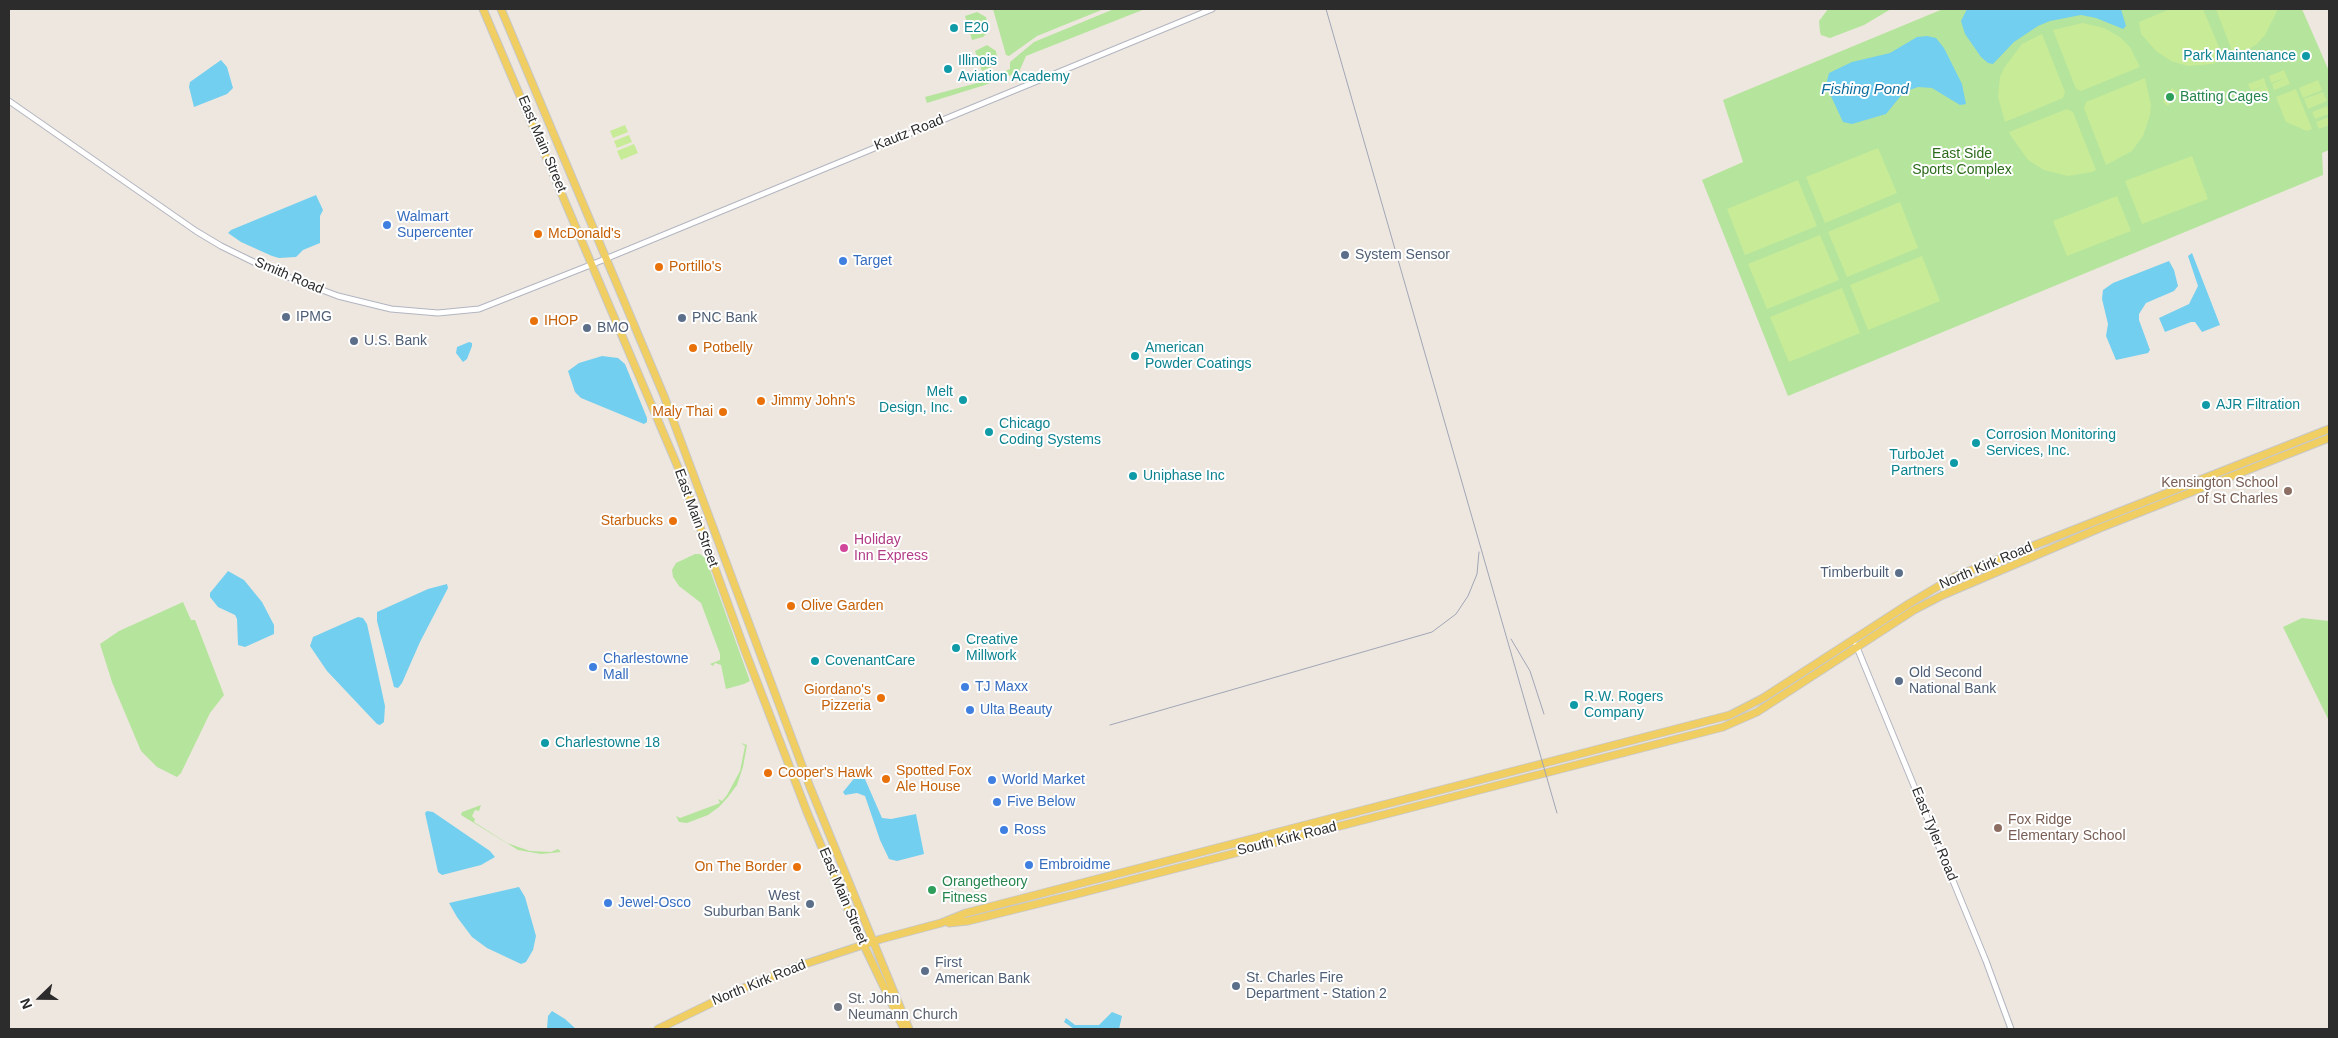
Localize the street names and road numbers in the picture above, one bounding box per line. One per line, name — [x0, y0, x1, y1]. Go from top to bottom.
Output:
street label: East Main Street — [514, 93, 570, 195]
street label: Kautz Road — [872, 112, 946, 154]
street label: Smith Road — [252, 254, 326, 298]
street label: East Main Street — [670, 467, 722, 569]
street label: North Kirk Road — [1937, 539, 2035, 593]
street label: East Tyler Road — [1908, 785, 1960, 883]
street label: South Kirk Road — [1236, 819, 1338, 859]
street label: East Main Street — [815, 845, 871, 947]
street label: North Kirk Road — [710, 957, 808, 1009]

